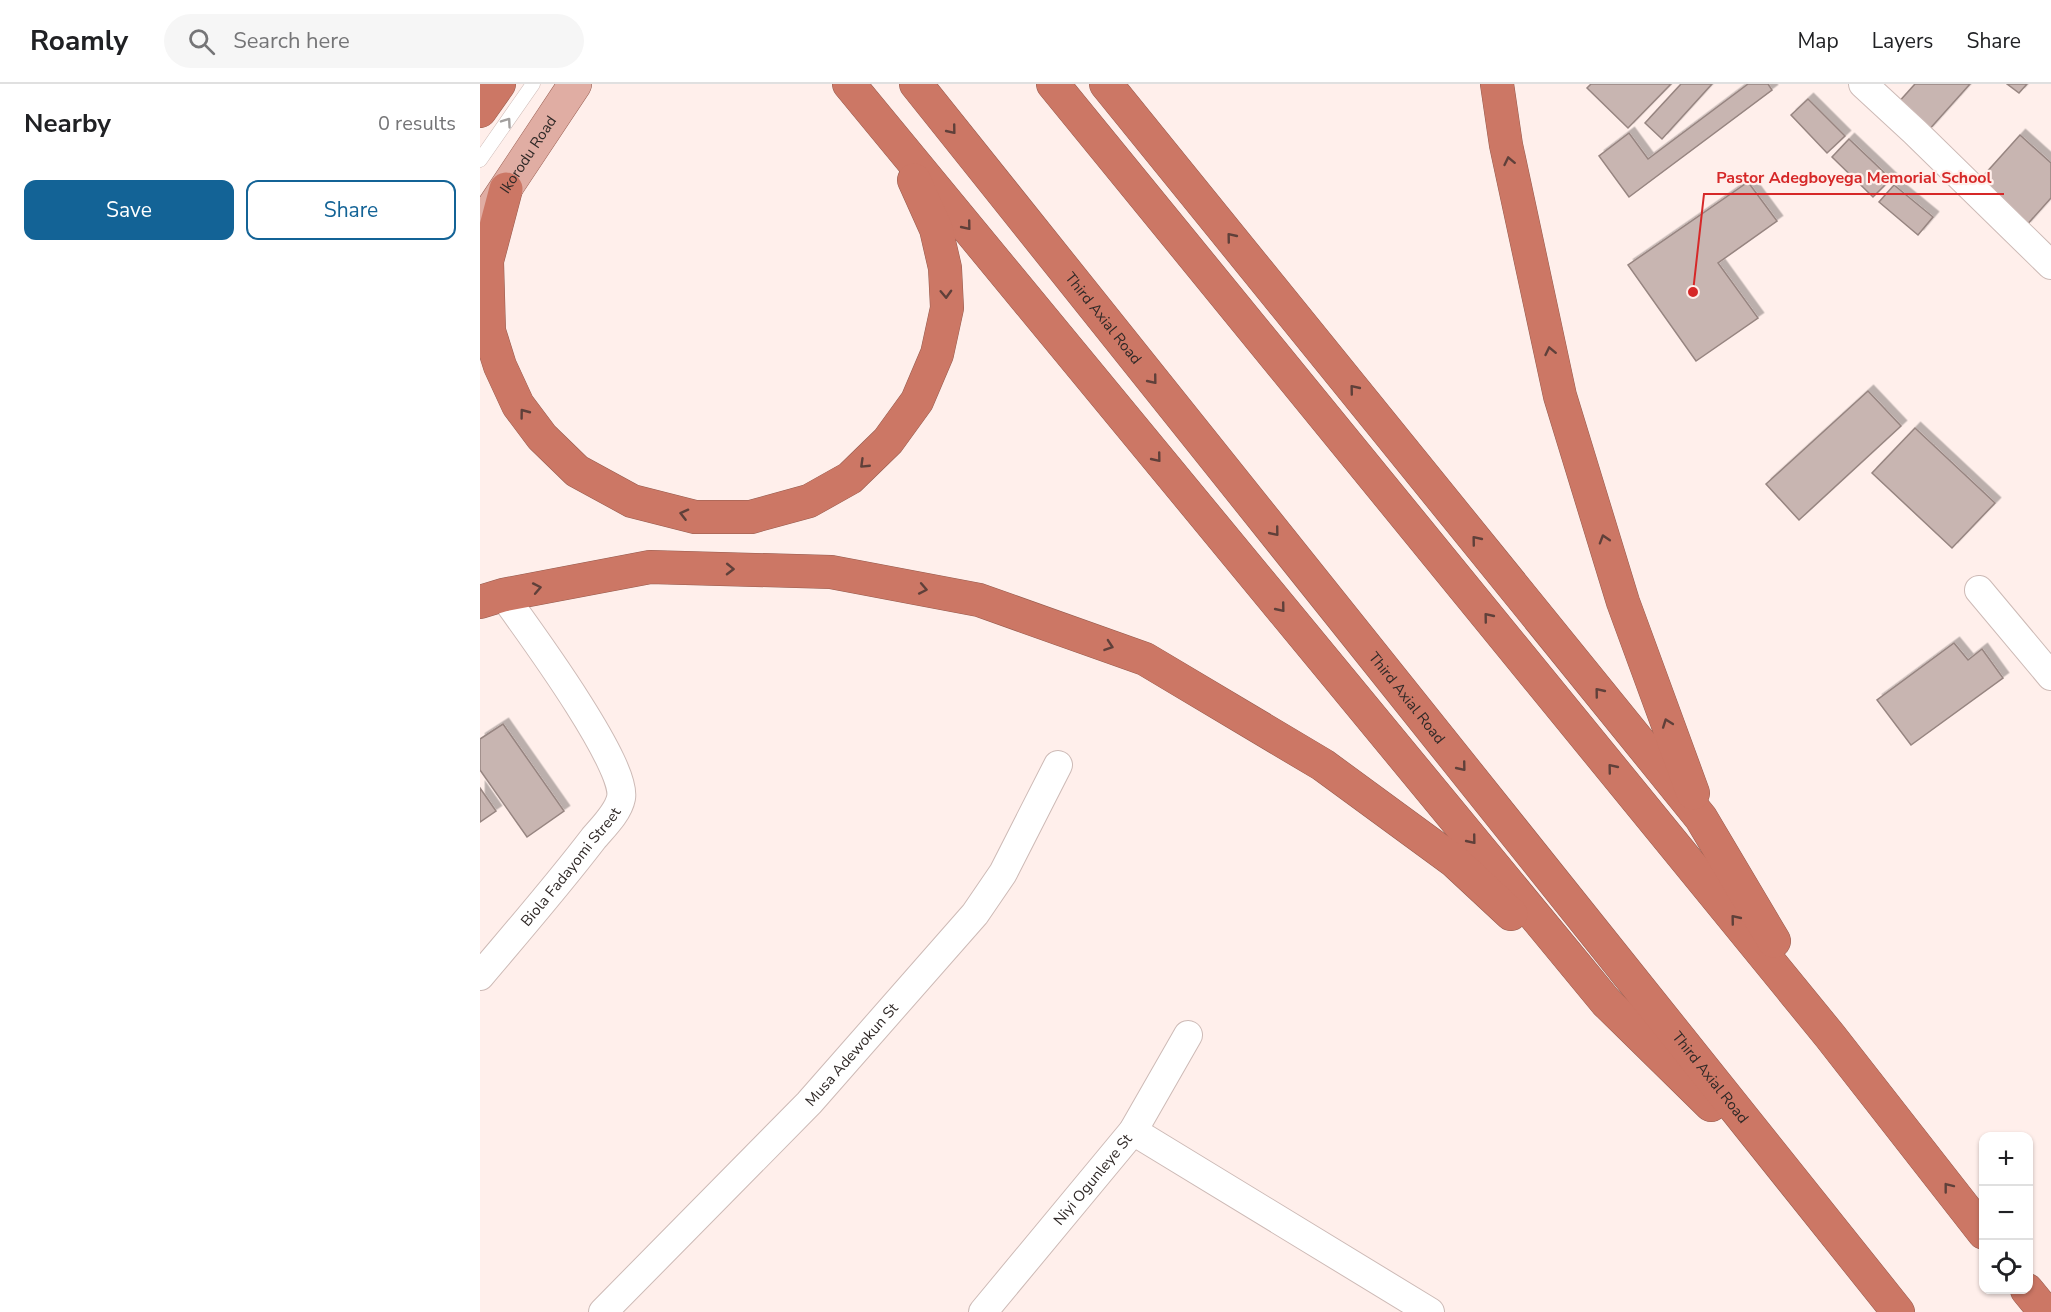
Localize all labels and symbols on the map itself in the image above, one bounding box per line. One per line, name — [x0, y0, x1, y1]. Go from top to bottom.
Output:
street label: Ikorodu Road — [495, 112, 561, 197]
one-way arrow — [500, 118, 511, 129]
one-way arrow — [945, 123, 956, 134]
one-way arrow — [1503, 156, 1516, 166]
callout: Pastor Adegboyega Memorial School — [1704, 160, 2004, 194]
text: Pastor Adegboyega Memorial School — [1716, 167, 1992, 189]
one-way arrow — [959, 219, 970, 230]
one-way arrow — [1227, 233, 1238, 244]
street label: Third Axial Road — [1061, 268, 1146, 368]
one-way arrow — [940, 289, 953, 298]
one-way arrow — [1544, 347, 1557, 357]
one-way arrow — [1146, 373, 1157, 384]
one-way arrow — [1350, 385, 1361, 396]
one-way arrow — [520, 408, 531, 419]
one-way arrow — [1150, 451, 1161, 462]
one-way arrow — [861, 457, 871, 468]
one-way arrow — [679, 508, 689, 521]
one-way arrow — [1268, 526, 1279, 537]
one-way arrow — [1599, 534, 1611, 545]
one-way arrow — [1473, 536, 1484, 547]
one-way arrow — [725, 563, 734, 575]
one-way arrow — [531, 582, 541, 595]
one-way arrow — [918, 582, 928, 595]
one-way arrow — [1274, 601, 1285, 612]
one-way arrow — [1485, 613, 1496, 624]
one-way arrow — [1103, 639, 1114, 652]
street label: Third Axial Road — [1364, 648, 1450, 748]
one-way arrow — [1596, 687, 1607, 698]
one-way arrow — [1662, 718, 1675, 729]
one-way arrow — [1455, 760, 1466, 771]
one-way arrow — [1608, 764, 1619, 775]
street label: Biola Fadayomi Street — [516, 803, 626, 931]
one-way arrow — [1465, 833, 1476, 844]
one-way arrow — [1731, 915, 1742, 926]
street label: Musa Adewokun St — [801, 998, 903, 1110]
street label: Third Axial Road — [1668, 1027, 1753, 1127]
street label: Niyi Ogunleye St — [1049, 1129, 1137, 1229]
one-way arrow — [1944, 1182, 1955, 1193]

